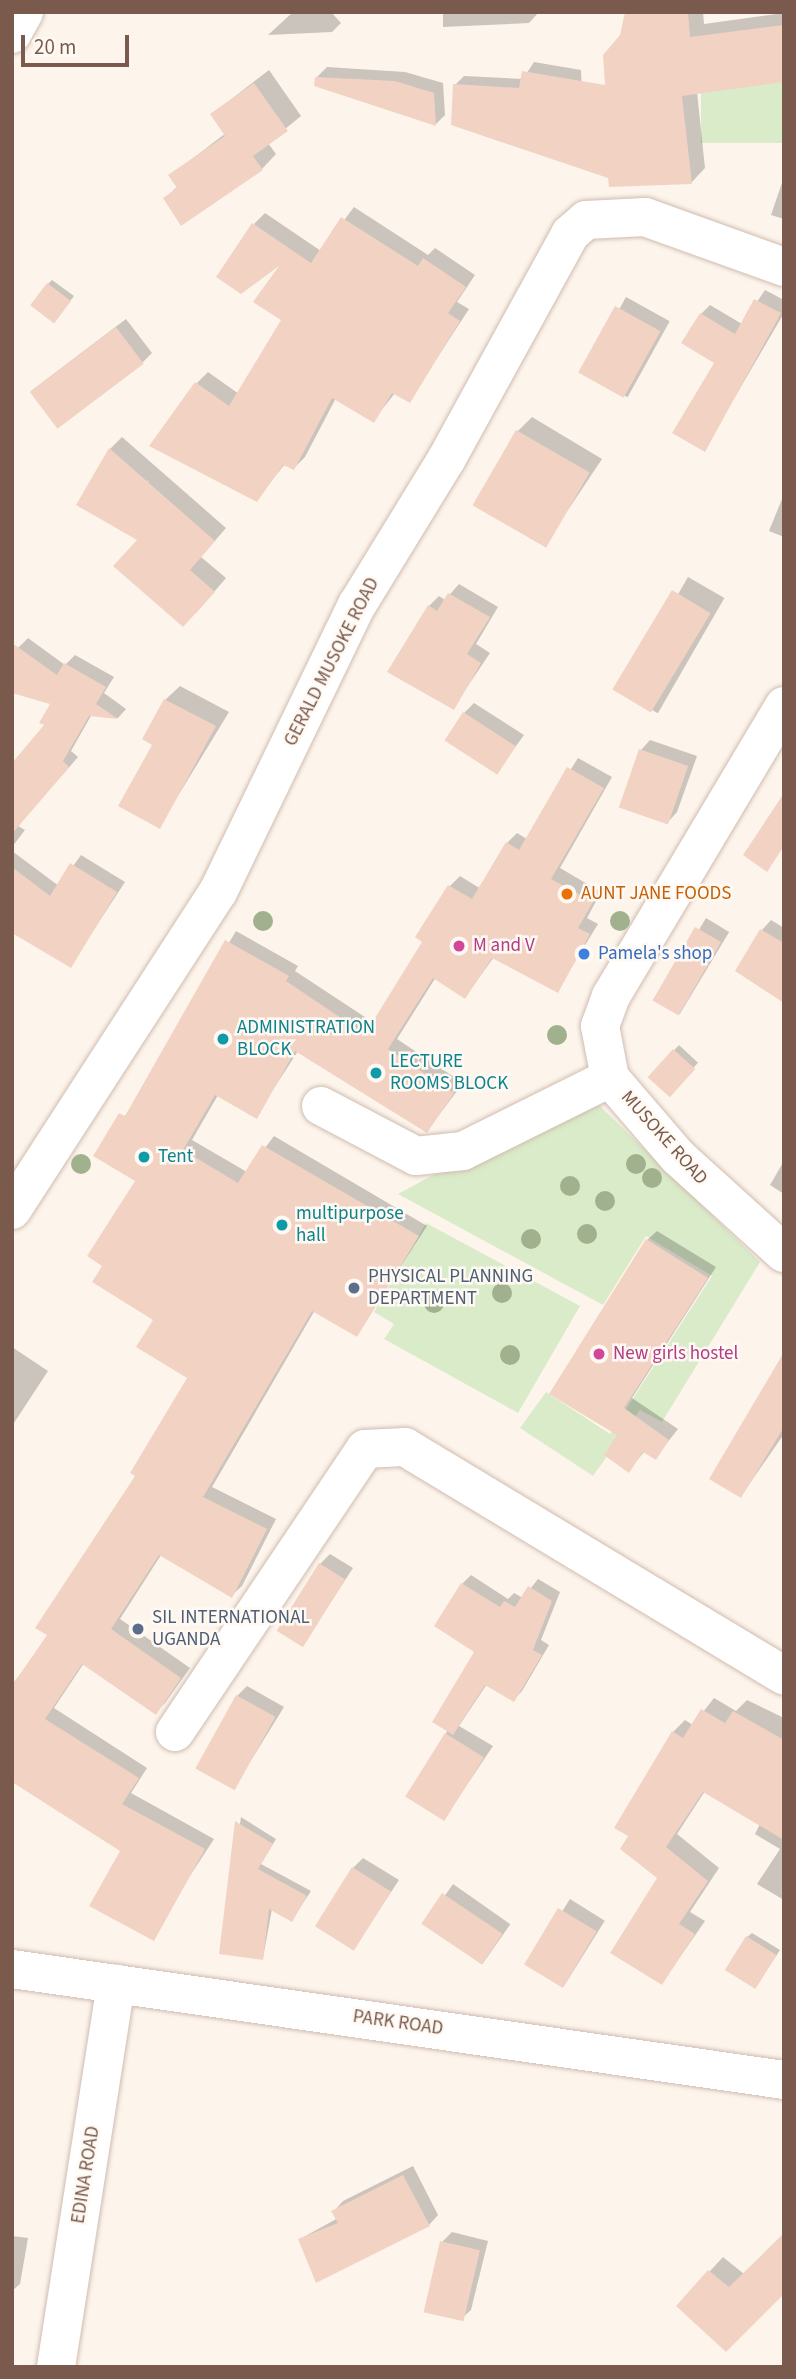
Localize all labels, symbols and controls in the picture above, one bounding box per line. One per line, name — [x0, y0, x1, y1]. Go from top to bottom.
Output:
scale bar — [24, 21, 133, 65]
text: 20 m — [34, 32, 76, 62]
street label: GERALD MUSOKE ROAD — [280, 574, 384, 750]
place label: AUNT JANE FOODS — [581, 883, 731, 905]
marker: AUNT JANE FOODS — [559, 886, 575, 902]
place label: M and V — [473, 935, 535, 957]
marker: M and V — [451, 938, 467, 954]
place label: Pamela's shop — [598, 943, 712, 965]
marker: Pamela's shop — [576, 946, 592, 962]
place label: ADMINISTRATION BLOCK — [237, 1017, 375, 1061]
marker: ADMINISTRATION BLOCK — [215, 1031, 231, 1047]
place label: LECTURE ROOMS BLOCK — [390, 1051, 508, 1095]
marker: LECTURE ROOMS BLOCK — [368, 1065, 384, 1081]
street label: MUSOKE ROAD — [616, 1086, 712, 1190]
place label: Tent — [158, 1146, 193, 1168]
marker: Tent — [136, 1149, 152, 1165]
place label: multipurpose hall — [296, 1203, 404, 1247]
marker: multipurpose hall — [274, 1217, 290, 1233]
place label: PHYSICAL PLANNING DEPARTMENT — [368, 1266, 533, 1310]
marker: PHYSICAL PLANNING DEPARTMENT — [346, 1280, 362, 1296]
place label: New girls hostel — [613, 1343, 738, 1365]
marker: New girls hostel — [591, 1346, 607, 1362]
place label: SIL INTERNATIONAL UGANDA — [152, 1607, 310, 1651]
marker: SIL INTERNATIONAL UGANDA — [130, 1621, 146, 1637]
street label: PARK ROAD — [351, 2005, 445, 2041]
street label: EDINA ROAD — [67, 2125, 105, 2225]

